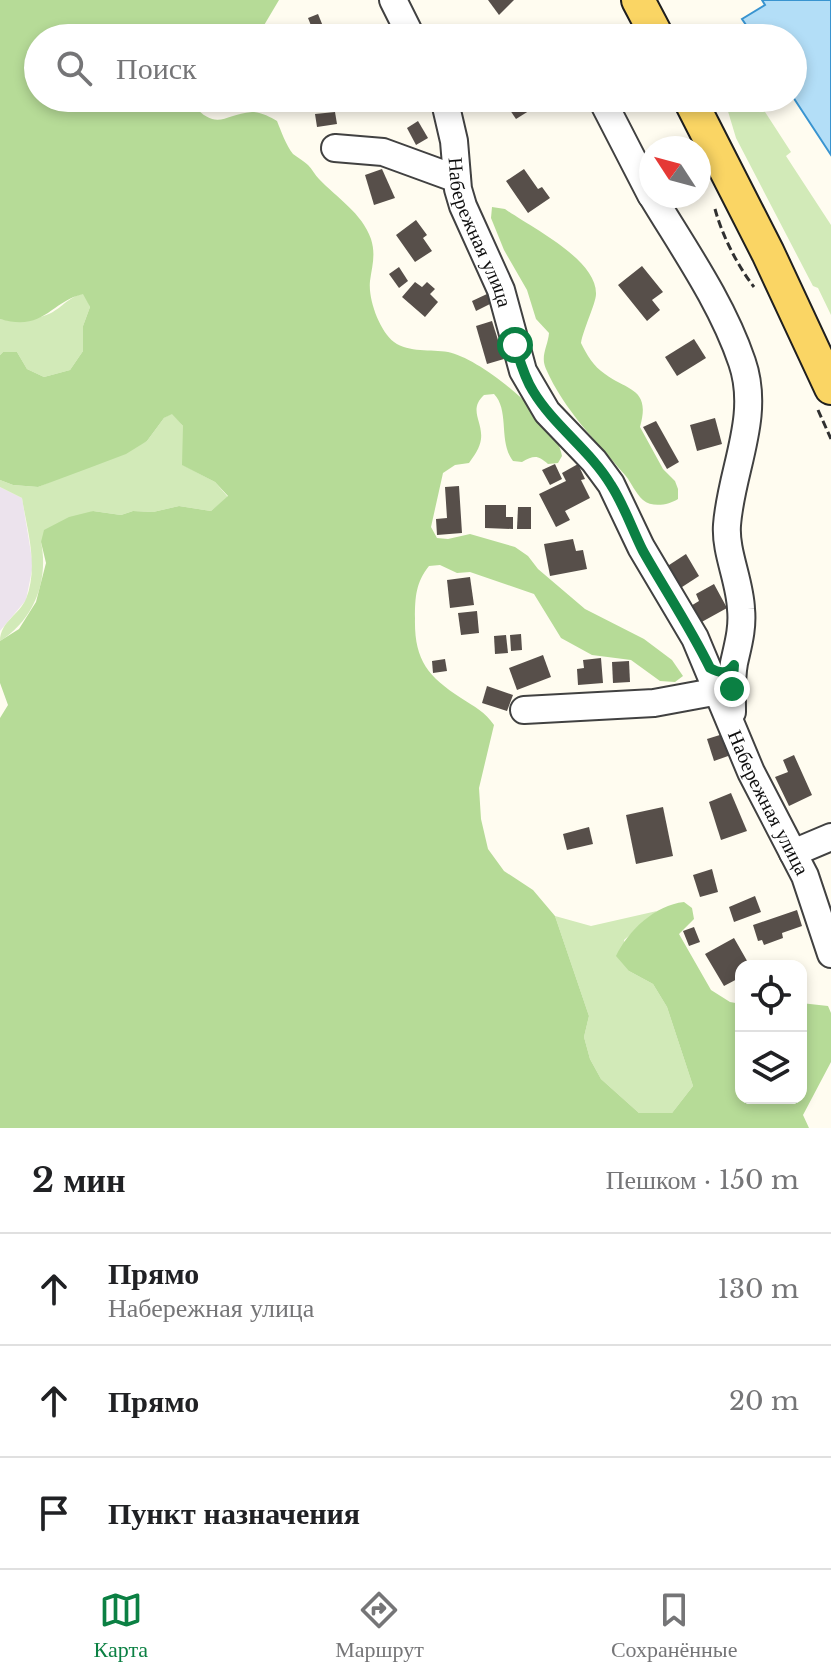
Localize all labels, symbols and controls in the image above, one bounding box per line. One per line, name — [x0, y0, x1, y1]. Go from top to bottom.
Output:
search box — [24, 24, 807, 112]
icon: search — [52, 46, 96, 90]
text: Поиск — [116, 50, 197, 87]
north arrow — [639, 136, 711, 208]
street label: Набережная улица — [443, 156, 517, 310]
route start — [497, 327, 533, 363]
route end — [714, 671, 750, 707]
street label: Набережная улица — [723, 726, 814, 879]
map controls — [735, 960, 807, 1104]
button: locate — [735, 960, 807, 1032]
button: layers — [735, 1032, 807, 1104]
text: 2 мин — [32, 1159, 126, 1201]
text: Пешком · 150 m — [606, 1164, 799, 1196]
text: Прямо — [108, 1255, 199, 1292]
icon: ahead — [32, 1267, 76, 1311]
text: 130 m — [717, 1273, 799, 1305]
text: Набережная улица — [108, 1292, 314, 1324]
icon: ahead — [32, 1379, 76, 1423]
text: Прямо — [108, 1383, 199, 1420]
text: 20 m — [729, 1385, 799, 1417]
icon: arrive — [32, 1491, 76, 1535]
text: Пункт назначения — [108, 1495, 360, 1532]
tab: Карта — [94, 1588, 148, 1663]
tab: Маршрут — [335, 1588, 424, 1663]
tab: Сохранённые — [611, 1588, 737, 1663]

